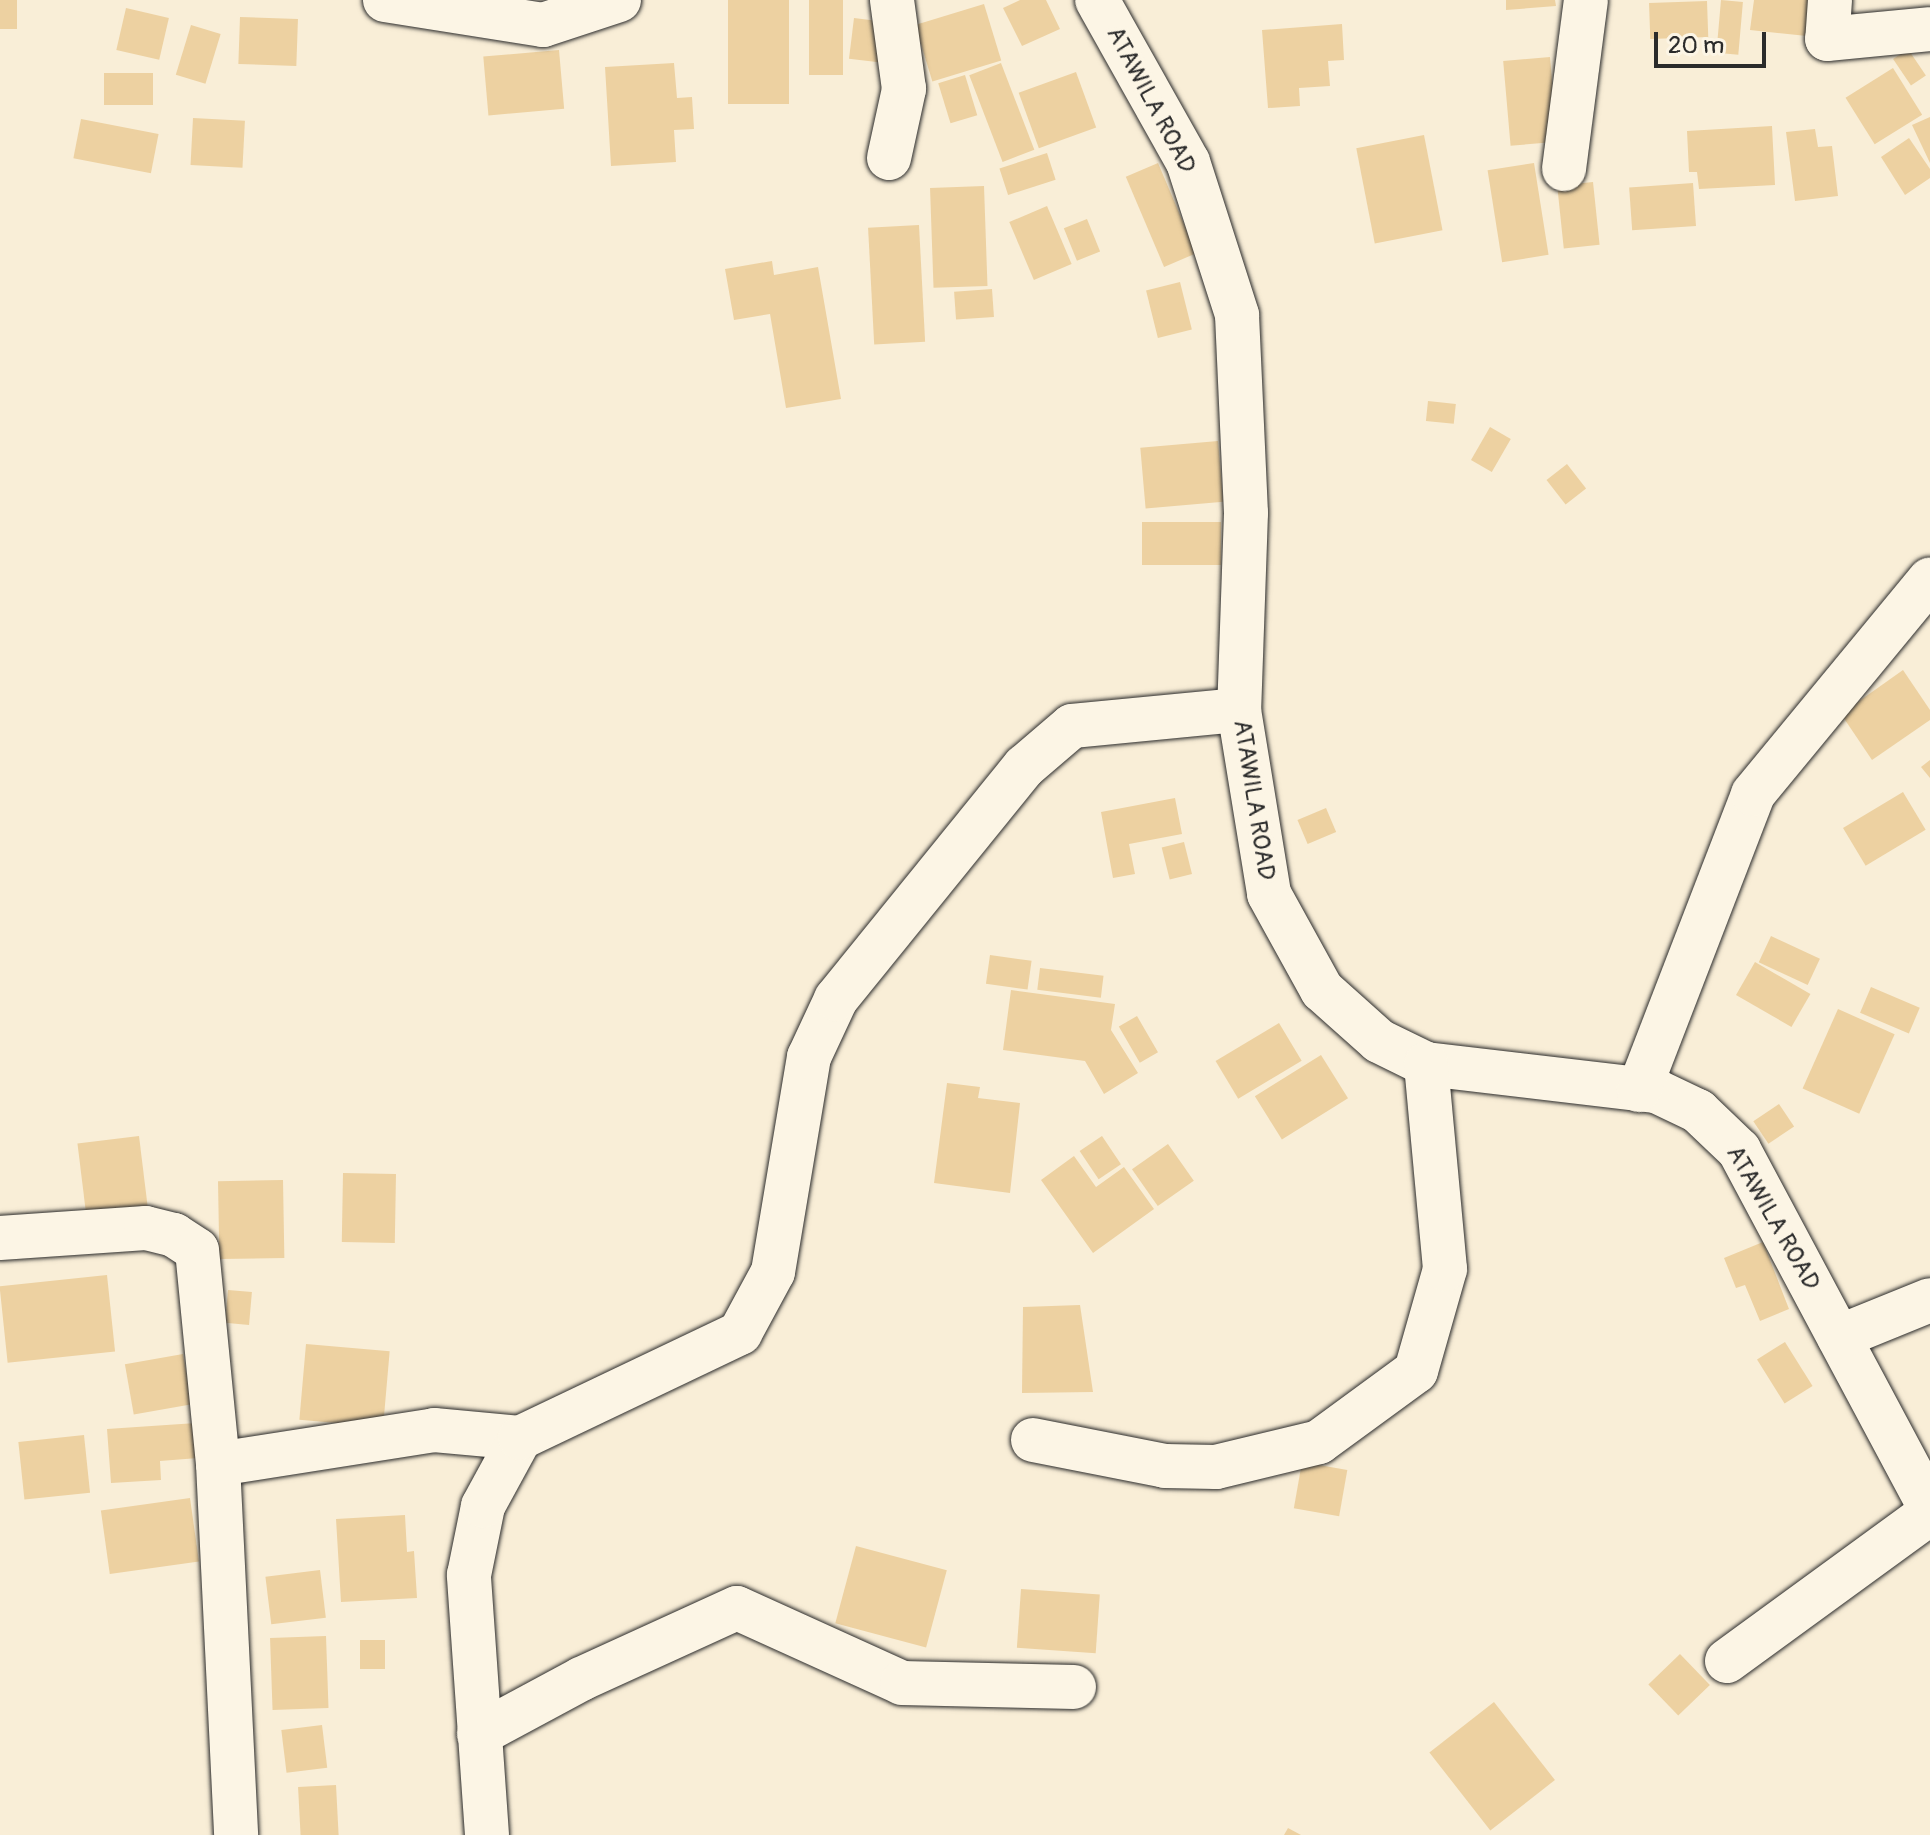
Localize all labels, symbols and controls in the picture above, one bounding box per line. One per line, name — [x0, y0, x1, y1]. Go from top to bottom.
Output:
scale bar — [1658, 16, 1770, 66]
street label: ATAWILA ROAD — [1100, 22, 1202, 178]
text: 20 m — [1668, 31, 1724, 60]
street label: ATAWILA ROAD — [1227, 718, 1281, 882]
street label: ATAWILA ROAD — [1720, 1141, 1826, 1295]

